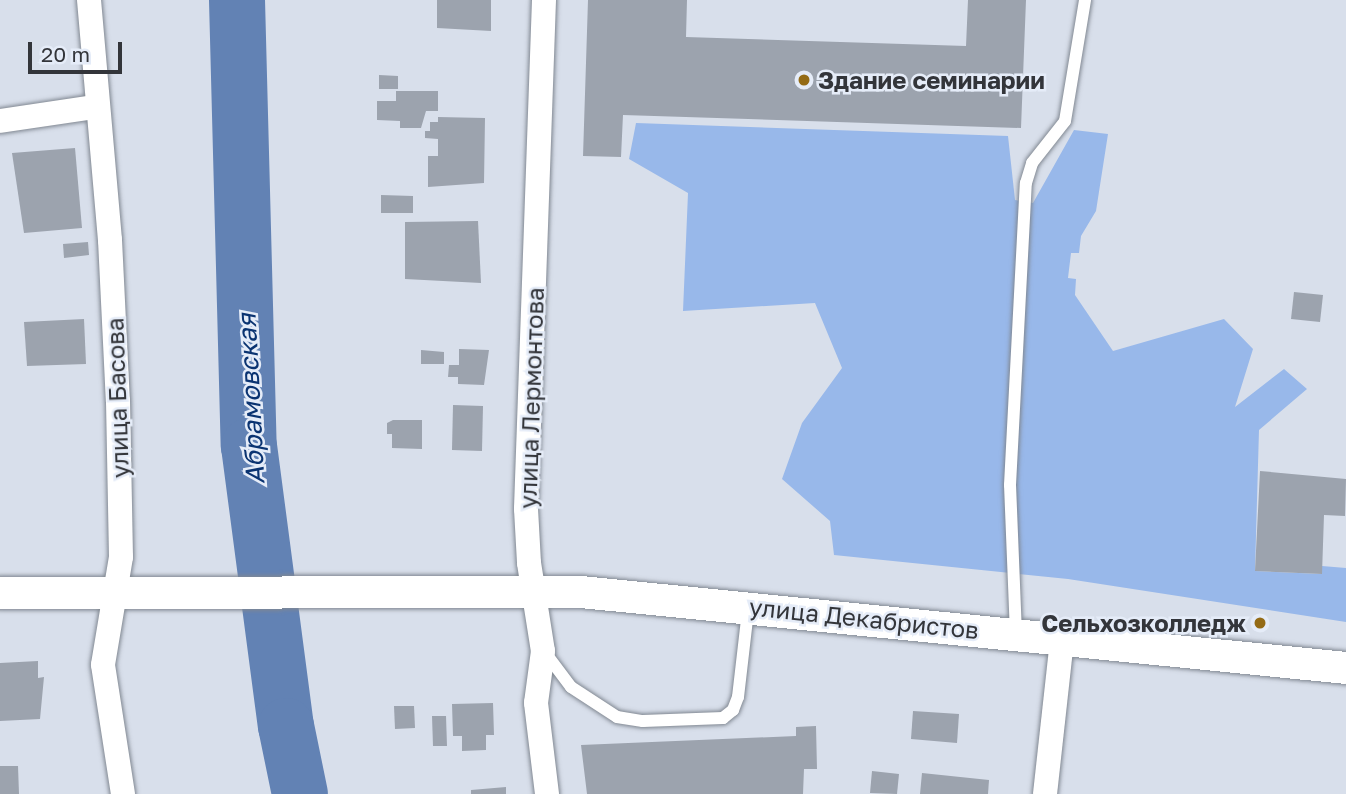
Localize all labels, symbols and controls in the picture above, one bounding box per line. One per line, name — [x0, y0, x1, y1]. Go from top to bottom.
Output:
scale bar — [32, 28, 126, 72]
text: 20 m — [41, 41, 90, 67]
place label: Здание семинарии — [818, 66, 1045, 94]
marker: Здание семинарии — [796, 72, 812, 88]
street label: улица Лермонтова — [513, 287, 549, 509]
water label: Абрамовская — [231, 313, 271, 485]
street label: улица Басова — [100, 317, 134, 479]
street label: улица Декабристов — [748, 592, 980, 644]
place label: Сельхозколледж — [1041, 609, 1246, 637]
marker: Сельхозколледж — [1252, 615, 1268, 631]

